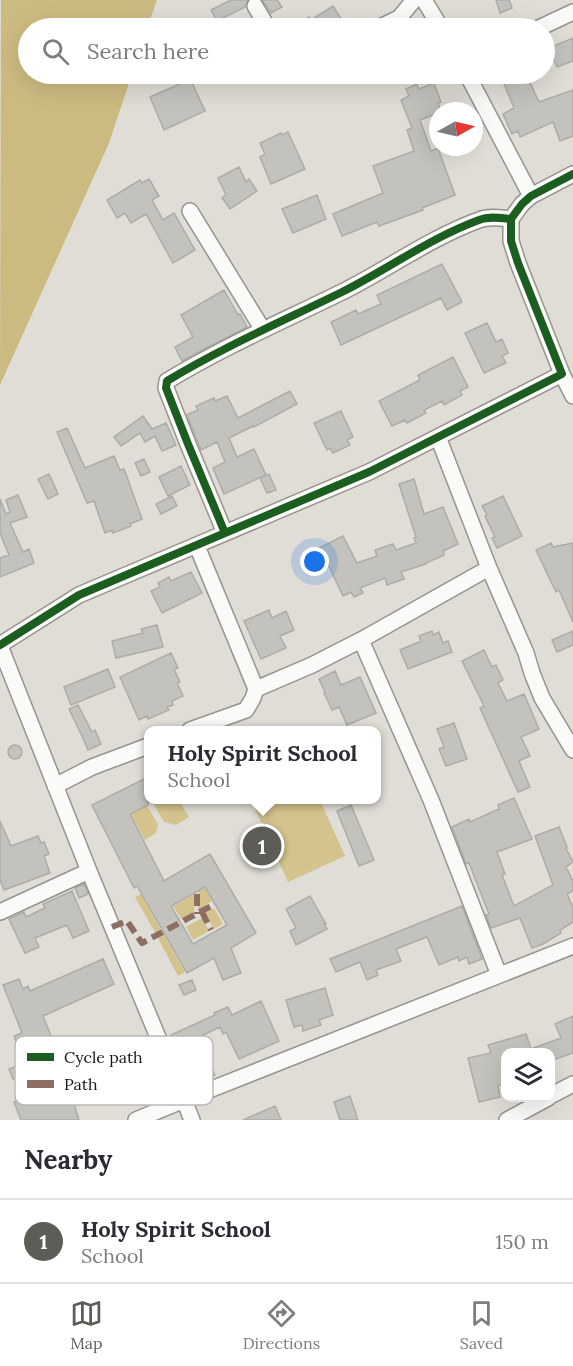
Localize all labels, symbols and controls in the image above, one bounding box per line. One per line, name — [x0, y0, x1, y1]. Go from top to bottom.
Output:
search box — [18, 18, 555, 84]
icon: search — [39, 35, 72, 68]
text: Search here — [87, 37, 209, 65]
north arrow — [429, 102, 483, 156]
your location — [300, 547, 329, 576]
popup — [144, 726, 381, 804]
text: Holy Spirit School — [168, 739, 357, 767]
text: School — [168, 767, 230, 792]
pin: 1 — [242, 824, 282, 868]
legend — [15, 1036, 213, 1105]
text: Cycle path — [64, 1047, 143, 1067]
map controls — [501, 1048, 555, 1102]
button: layers — [501, 1048, 555, 1102]
text: Path — [64, 1074, 98, 1094]
text: Nearby — [24, 1143, 112, 1176]
text: Holy Spirit School — [81, 1215, 271, 1243]
text: 1 — [39, 1229, 48, 1254]
text: 150 m — [495, 1229, 549, 1254]
text: School — [81, 1243, 144, 1268]
tab: Map — [70, 1297, 103, 1353]
tab: Directions — [243, 1297, 320, 1353]
tab: Saved — [460, 1297, 503, 1353]

